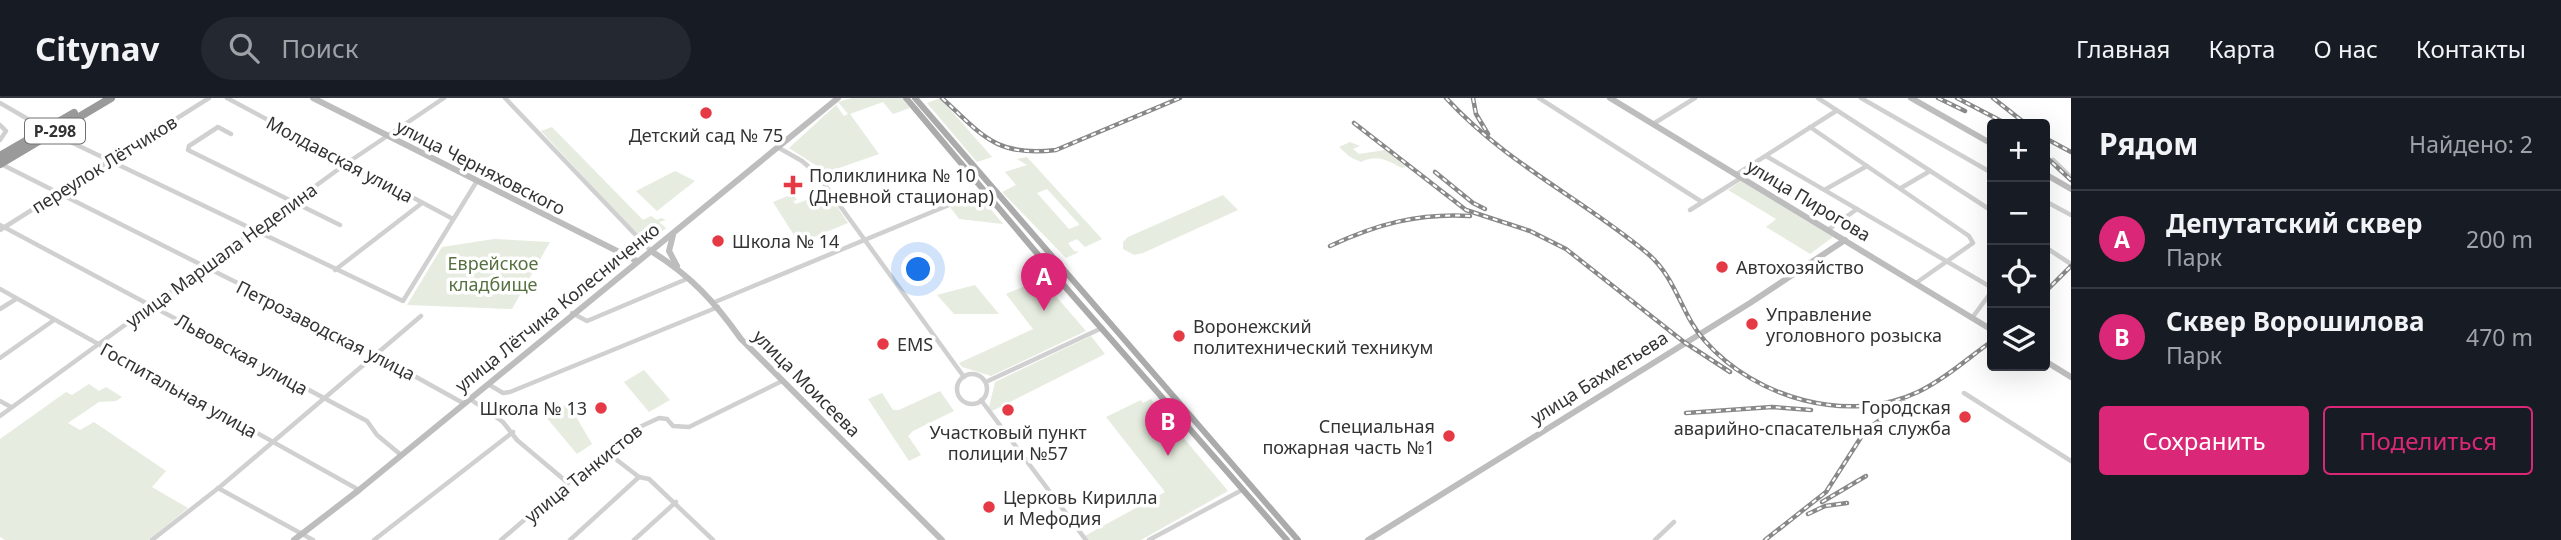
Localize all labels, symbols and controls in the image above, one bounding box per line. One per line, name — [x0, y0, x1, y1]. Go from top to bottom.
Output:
search box — [201, 17, 691, 80]
text: Citynav — [35, 26, 159, 71]
icon: search — [225, 29, 263, 67]
text: Поиск — [281, 30, 359, 66]
text: Главная — [2076, 32, 2170, 65]
text: Карта — [2208, 32, 2275, 65]
text: О нас — [2313, 32, 2378, 65]
text: Контакты — [2416, 32, 2526, 65]
marker: Детский сад № 75 — [698, 105, 714, 121]
street label: переулок Лётчиков — [27, 109, 181, 219]
street label: Молдавская улица — [262, 110, 418, 208]
street label: улица Черняховского — [392, 114, 570, 220]
road number: Р-298 — [25, 118, 85, 144]
map controls — [1987, 119, 2050, 371]
button: + — [1987, 119, 2050, 182]
place label: Детский сад № 75 — [629, 123, 783, 147]
text: Рядом — [2099, 123, 2198, 164]
text: Найдено: 2 — [2409, 128, 2533, 160]
street label: улица Пирогова — [1743, 154, 1875, 246]
place label: Поликлиника № 10 (Дневной стационар) — [809, 163, 994, 208]
marker: Поликлиника № 10 (Дневной стационар) — [783, 175, 803, 195]
street label: улица Маршала Неделина — [120, 177, 322, 333]
button: − — [1987, 182, 2050, 245]
text: Депутатский сквер — [2166, 205, 2423, 241]
street label: улица Лётчика Колесниченко — [450, 217, 664, 397]
text: A — [2114, 223, 2130, 255]
text: 200 m — [2466, 223, 2533, 255]
place label: Школа № 14 — [732, 229, 839, 253]
marker: Школа № 14 — [710, 233, 726, 249]
text: Парк — [2166, 241, 2222, 273]
button: locate — [1987, 245, 2050, 308]
park label: Еврейское кладбище — [448, 251, 539, 296]
your location — [901, 252, 935, 286]
pin: A — [1021, 253, 1067, 311]
place label: Автохозяйство — [1736, 255, 1864, 279]
marker: Автохозяйство — [1714, 259, 1730, 275]
street label: Петрозаводская улица — [233, 274, 419, 386]
place label: Управление уголовного розыска — [1766, 302, 1942, 347]
text: Сквер Ворошилова — [2166, 303, 2424, 339]
street label: Львовская улица — [172, 308, 312, 400]
button: layers — [1987, 308, 2050, 371]
place label: Воронежский политехнический техникум — [1193, 314, 1433, 359]
marker: Управление уголовного розыска — [1744, 316, 1760, 332]
text: B — [2114, 321, 2130, 353]
text: 470 m — [2466, 321, 2533, 353]
street label: улица Моисеева — [748, 324, 866, 442]
street label: улица Бахметьева — [1526, 325, 1672, 429]
marker: Воронежский политехнический техникум — [1171, 328, 1187, 344]
place label: EMS — [897, 332, 933, 356]
marker: EMS — [875, 336, 891, 352]
street label: Госпитальная улица — [96, 337, 262, 443]
text: Парк — [2166, 339, 2222, 371]
place label: Городская аварийно-спасательная служба — [1674, 395, 1951, 440]
place label: Школа № 13 — [480, 396, 587, 420]
pin: B — [1145, 398, 1191, 456]
marker: Школа № 13 — [593, 400, 609, 416]
marker: Участковый пункт полиции №57 — [1000, 402, 1016, 418]
button: Сохранить — [2099, 406, 2309, 475]
button: Поделиться — [2323, 406, 2533, 475]
marker: Городская аварийно-спасательная служба — [1957, 409, 1973, 425]
place label: Специальная пожарная часть №1 — [1262, 414, 1435, 459]
street label: улица Танкистов — [519, 418, 647, 528]
place label: Участковый пункт полиции №57 — [929, 420, 1087, 465]
marker: Специальная пожарная часть №1 — [1441, 428, 1457, 444]
place label: Церковь Кирилла и Мефодия — [1003, 485, 1157, 530]
marker: Церковь Кирилла и Мефодия — [981, 499, 997, 515]

